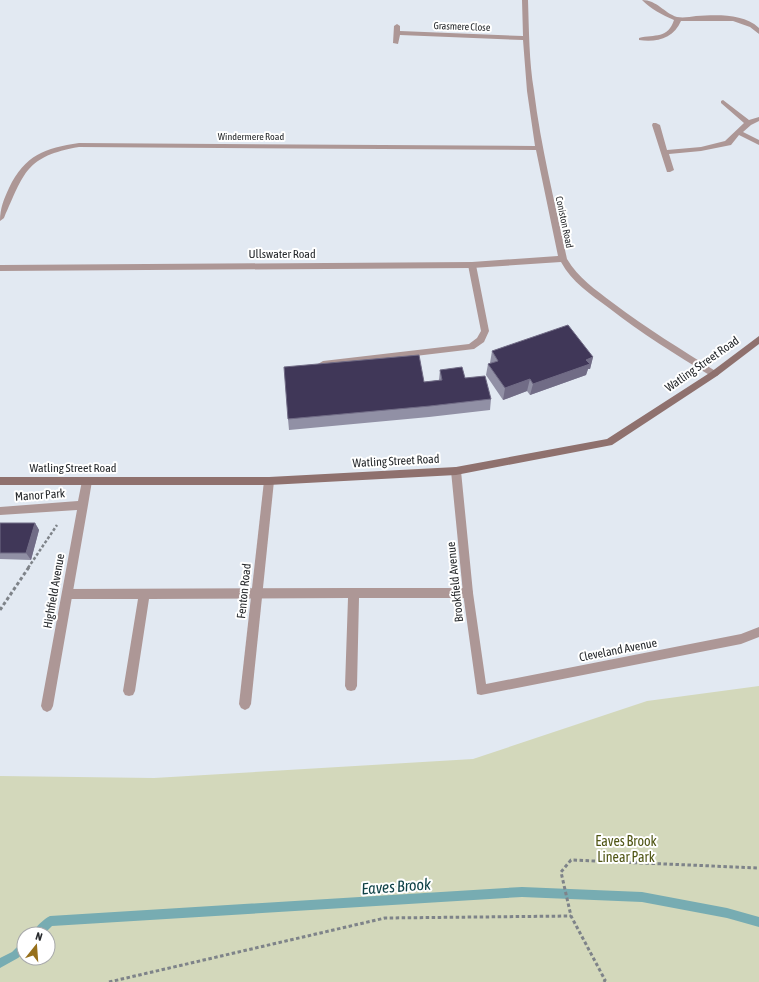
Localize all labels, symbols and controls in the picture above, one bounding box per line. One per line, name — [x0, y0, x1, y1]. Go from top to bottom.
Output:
street label: Grasmere Close — [433, 20, 491, 33]
street label: Windermere Road — [218, 131, 284, 142]
street label: Coniston Road — [554, 195, 575, 249]
street label: Ullswater Road — [248, 247, 316, 261]
street label: Watling Street Road — [662, 333, 742, 395]
street label: Watling Street Road — [352, 452, 440, 470]
street label: Watling Street Road — [30, 461, 116, 475]
street label: Manor Park — [14, 486, 66, 504]
street label: Brookfield Avenue — [444, 541, 466, 623]
street label: Highfield Avenue — [41, 552, 67, 630]
street label: Fenton Road — [234, 563, 254, 619]
street label: Cleveland Avenue — [578, 636, 658, 664]
park label: Eaves Brook Linear Park — [595, 833, 657, 865]
water label: Eaves Brook — [361, 875, 432, 897]
north arrow — [16, 926, 56, 966]
text: N — [34, 930, 44, 943]

